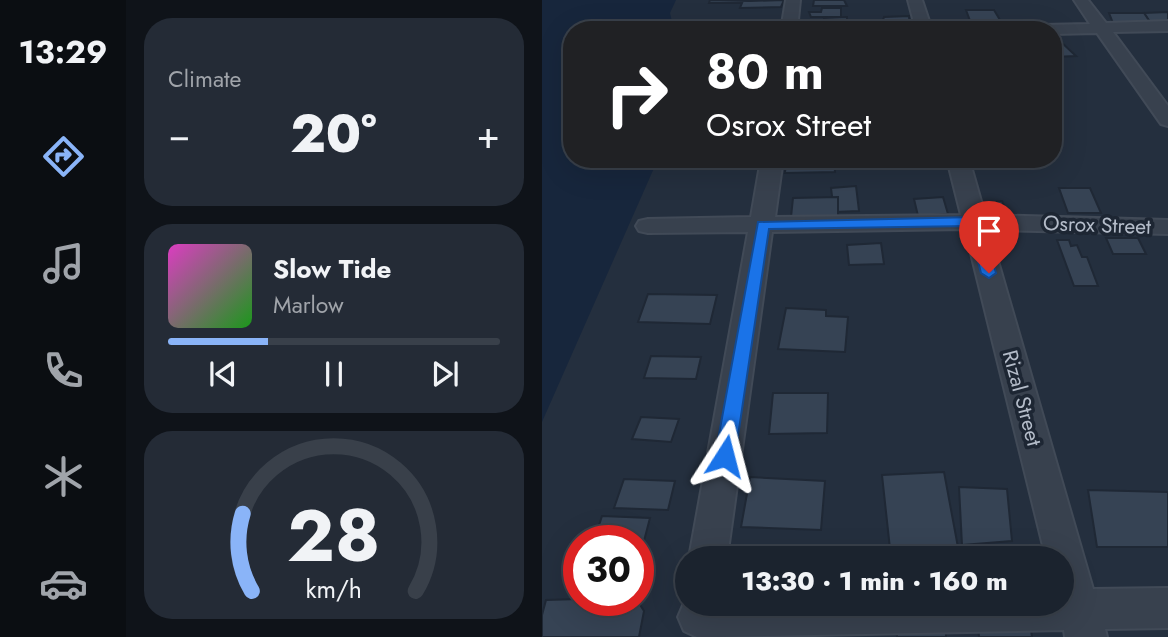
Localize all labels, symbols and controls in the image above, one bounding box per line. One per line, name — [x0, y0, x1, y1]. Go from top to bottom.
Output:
text: 13:29 — [19, 29, 107, 75]
text: 80 m — [706, 37, 824, 107]
icon: right — [591, 49, 682, 140]
text: Climate — [168, 62, 241, 96]
text: 20° — [290, 96, 377, 172]
text: Osrox Street — [706, 102, 871, 148]
text: − — [168, 107, 190, 162]
text: + — [477, 107, 500, 162]
icon: directions — [39, 132, 88, 181]
pin — [959, 201, 1019, 273]
street label: Osrox Street — [1042, 208, 1152, 242]
icon: arrive — [970, 212, 1008, 250]
icon: music — [39, 239, 88, 288]
text: Slow Tide — [273, 250, 392, 288]
text: Marlow — [273, 288, 344, 322]
icon: phone — [39, 346, 88, 395]
street label: Rizal Street — [995, 347, 1049, 449]
icon: previous — [204, 355, 242, 393]
icon: pause — [315, 355, 353, 393]
icon: next — [426, 355, 464, 393]
position arrow — [688, 419, 762, 493]
icon: climate — [39, 452, 88, 501]
text: 28 — [287, 483, 381, 588]
speed limit sign: 30 — [563, 525, 654, 616]
icon: car — [39, 559, 88, 608]
text: 13:30 · 1 min · 160 m — [741, 562, 1008, 600]
text: km/h — [306, 571, 362, 607]

